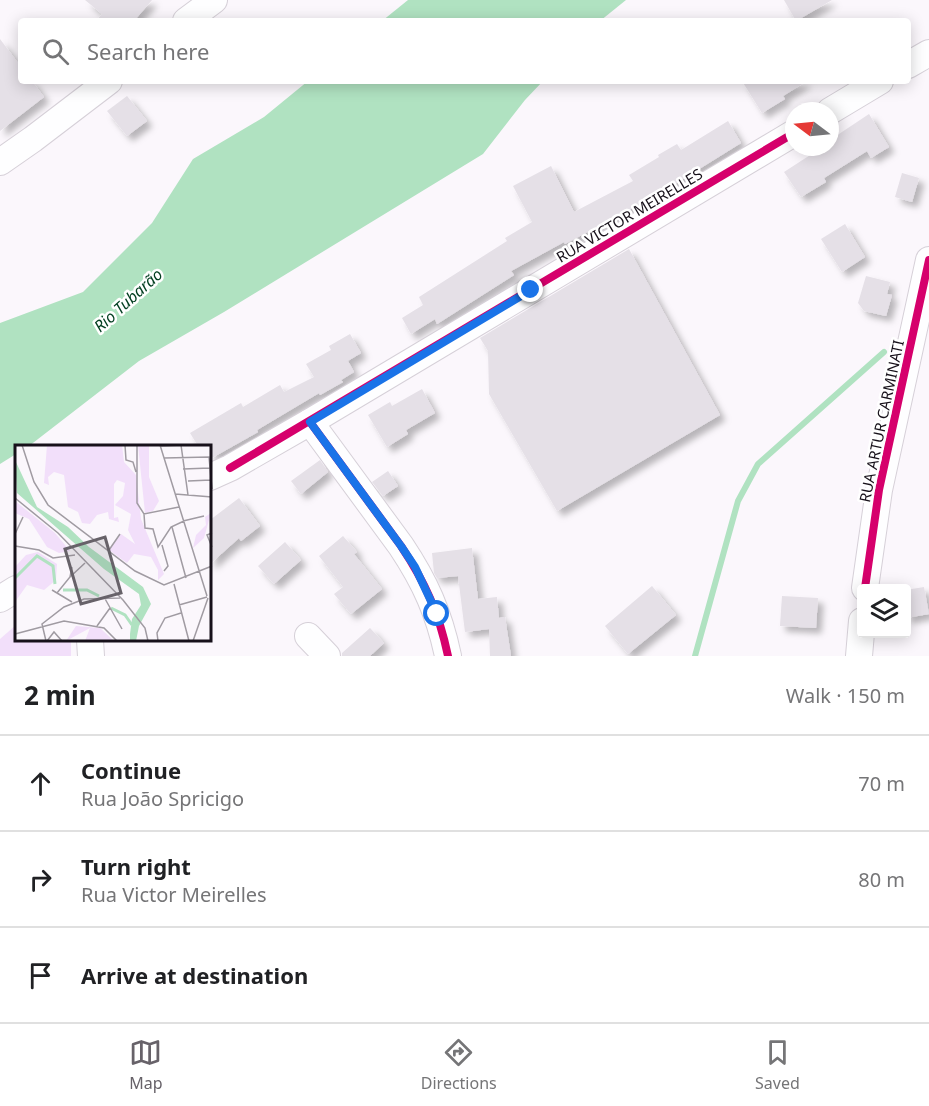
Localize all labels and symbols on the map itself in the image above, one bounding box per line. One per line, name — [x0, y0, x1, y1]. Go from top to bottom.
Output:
north arrow — [785, 102, 839, 156]
street label: RUA VICTOR MEIRELLES — [552, 163, 706, 267]
water label: Rio Tubarão — [89, 263, 167, 337]
route end — [517, 276, 543, 302]
street label: RUA ARTUR CARMINATI — [854, 338, 908, 504]
inset map — [15, 445, 212, 641]
route start — [423, 600, 449, 626]

